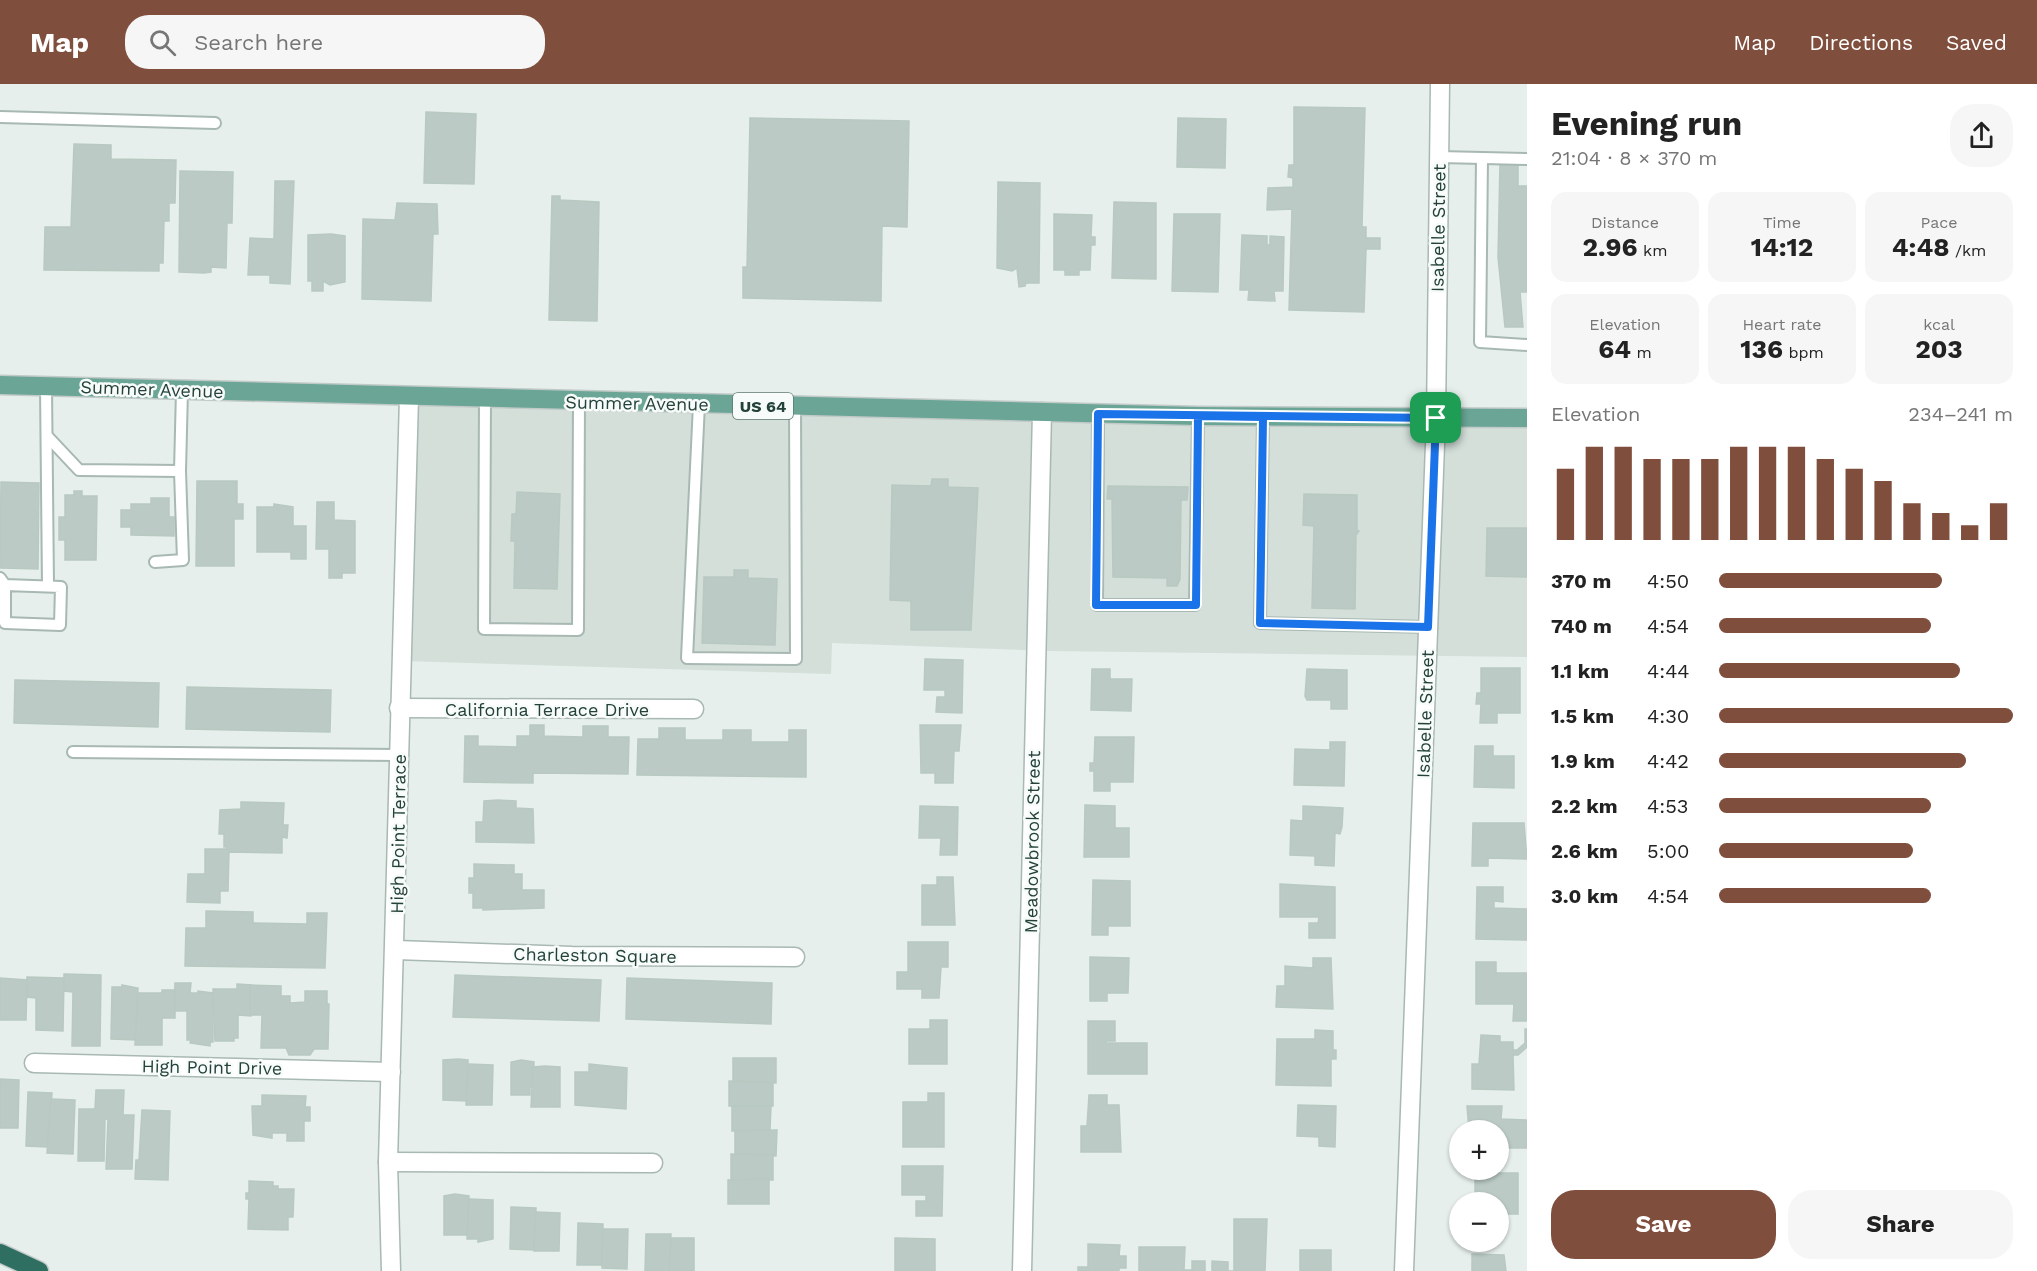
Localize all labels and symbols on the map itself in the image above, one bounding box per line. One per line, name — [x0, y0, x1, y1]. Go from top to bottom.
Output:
street label: Isabelle Street — [1426, 163, 1450, 292]
street label: Summer Avenue — [80, 376, 224, 402]
street label: Summer Avenue — [565, 391, 709, 415]
pin — [1410, 392, 1461, 443]
road number: US 64 — [733, 393, 793, 419]
street label: Isabelle Street — [1412, 649, 1438, 778]
street label: California Terrace Drive — [445, 699, 649, 720]
street label: Meadowbrook Street — [1020, 750, 1044, 934]
street label: High Point Terrace — [386, 754, 410, 914]
street label: Charleston Square — [513, 943, 677, 967]
street label: High Point Drive — [141, 1055, 283, 1079]

